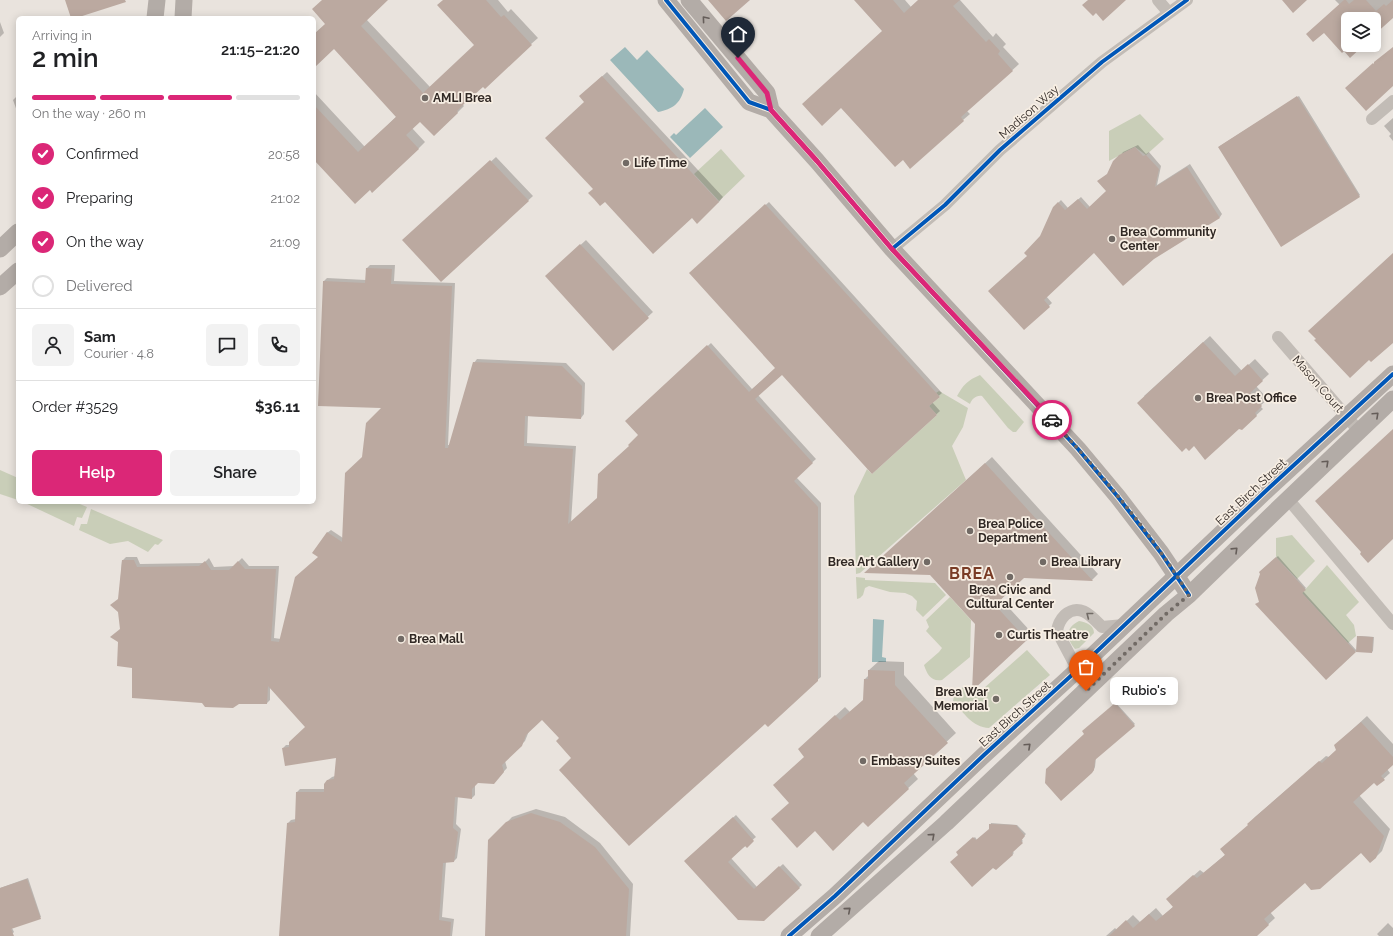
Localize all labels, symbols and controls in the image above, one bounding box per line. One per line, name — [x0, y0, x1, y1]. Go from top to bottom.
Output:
map controls — [1341, 12, 1381, 52]
button: layers — [1341, 12, 1381, 52]
one-way arrow — [703, 16, 710, 24]
pin — [721, 17, 755, 58]
icon: home — [727, 23, 749, 45]
text: Arriving in — [32, 28, 92, 43]
text: 21:15–21:20 — [221, 41, 300, 59]
text: 2 min — [32, 43, 99, 73]
street label: Madison Way — [996, 82, 1062, 142]
place label: AMLI Brea — [433, 91, 492, 105]
marker: AMLI Brea — [420, 93, 430, 103]
text: On the way · 260 m — [32, 106, 146, 121]
icon: check — [32, 143, 54, 165]
text: Confirmed — [66, 145, 139, 163]
text: 20:58 — [268, 147, 300, 162]
place label: Life Time — [634, 156, 687, 170]
marker: Life Time — [621, 158, 631, 168]
icon: check — [32, 187, 54, 209]
text: Preparing — [66, 189, 133, 207]
text: 21:02 — [270, 191, 300, 206]
place label: Brea Community Center — [1120, 225, 1217, 253]
icon: check — [32, 231, 54, 253]
text: On the way — [66, 233, 144, 251]
marker: Brea Community Center — [1107, 234, 1117, 244]
text: 21:09 — [270, 235, 300, 250]
text: Delivered — [66, 277, 133, 295]
button: person — [32, 324, 74, 366]
button: chat — [206, 324, 248, 366]
button: phone — [258, 324, 300, 366]
text: Sam — [84, 328, 116, 346]
text: Courier · 4.8 — [84, 346, 154, 361]
street label: Mason Court — [1290, 353, 1346, 415]
place label: Brea Post Office — [1206, 391, 1297, 405]
marker: Brea Post Office — [1193, 393, 1203, 403]
text: Order #3529 — [32, 398, 118, 416]
text: $36.11 — [255, 398, 300, 416]
courier — [1032, 400, 1072, 440]
icon: car — [1041, 409, 1063, 431]
one-way arrow — [1371, 412, 1379, 420]
button: Help — [32, 450, 162, 496]
button: Share — [170, 450, 300, 496]
street label: East Birch Street — [1213, 456, 1289, 528]
one-way arrow — [1321, 460, 1329, 467]
place label: Brea Police Department — [978, 517, 1048, 545]
marker: Brea Police Department — [965, 526, 975, 536]
one-way arrow — [1230, 547, 1238, 555]
place label: Brea Art Gallery — [828, 555, 919, 569]
place label: Brea Library — [1051, 555, 1122, 569]
marker: Brea Art Gallery — [922, 557, 932, 567]
marker: Brea Library — [1038, 557, 1048, 567]
district label: BREA — [949, 564, 995, 583]
marker: Brea Civic and Cultural Center — [1005, 572, 1015, 582]
place label: Brea Civic and Cultural Center — [966, 583, 1054, 611]
one-way arrow — [1086, 613, 1094, 620]
place label: Curtis Theatre — [1007, 628, 1088, 642]
marker: Curtis Theatre — [994, 630, 1004, 640]
place label: Brea Mall — [409, 632, 464, 646]
marker: Brea Mall — [396, 634, 406, 644]
pin — [1069, 650, 1103, 691]
icon: bag — [1075, 656, 1097, 678]
callout: Rubio's — [1110, 677, 1178, 705]
street label: East Birch Street — [976, 678, 1054, 750]
text: Rubio's — [1122, 683, 1166, 698]
place label: Brea War Memorial — [934, 685, 988, 713]
marker: Brea War Memorial — [991, 694, 1001, 704]
one-way arrow — [1023, 743, 1031, 751]
place label: Embassy Suites — [871, 754, 960, 768]
marker: Embassy Suites — [858, 756, 868, 766]
one-way arrow — [927, 833, 935, 841]
one-way arrow — [843, 907, 851, 915]

